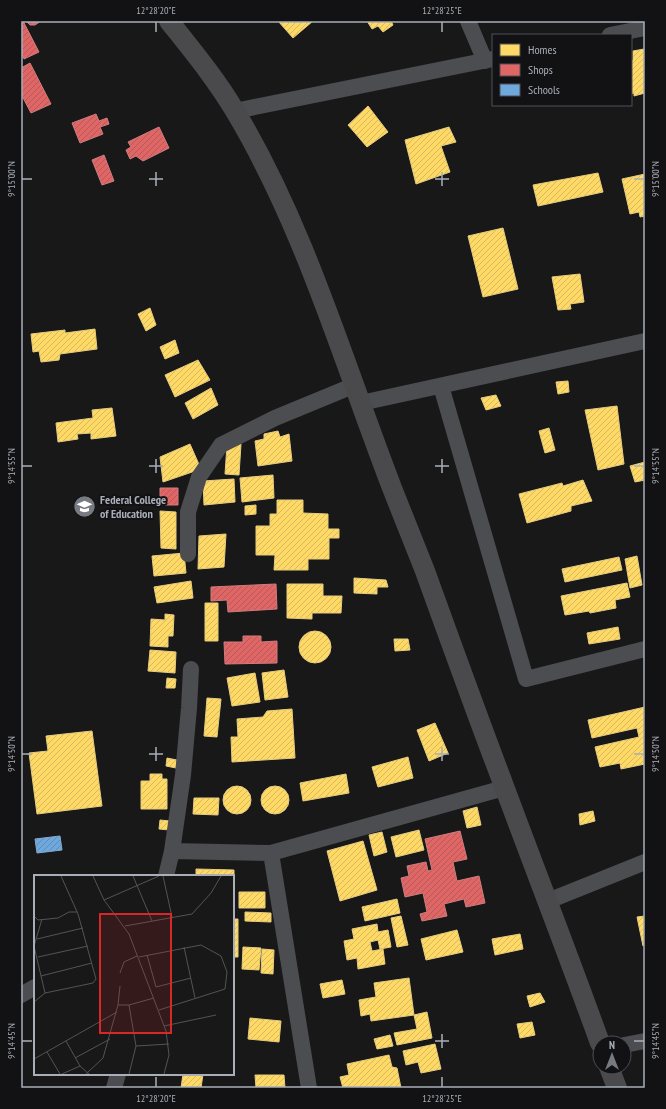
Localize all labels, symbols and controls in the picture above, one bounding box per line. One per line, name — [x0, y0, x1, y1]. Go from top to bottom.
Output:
text: 12°28'20"E — [136, 4, 176, 17]
text: 12°28'25"E — [422, 4, 462, 17]
legend — [492, 34, 632, 106]
text: Homes — [528, 42, 556, 57]
text: Shops — [528, 62, 553, 77]
text: Schools — [528, 82, 560, 97]
text: 9°15'00"N — [5, 161, 18, 197]
text: 9°15'00"N — [649, 161, 662, 197]
text: 9°14'55"N — [5, 448, 18, 484]
text: 9°14'55"N — [649, 448, 662, 484]
place label: Federal College of Education — [100, 492, 166, 521]
school or university icon: Federal College of Education — [72, 494, 98, 520]
text: 9°14'50"N — [5, 736, 18, 772]
text: 9°14'50"N — [649, 736, 662, 772]
inset map — [34, 875, 234, 1075]
text: 9°14'45"N — [5, 1023, 18, 1059]
text: 9°14'45"N — [649, 1023, 662, 1059]
north arrow — [592, 1035, 632, 1075]
text: N — [609, 1038, 615, 1052]
text: 12°28'20"E — [136, 1092, 176, 1105]
text: 12°28'25"E — [422, 1092, 462, 1105]

